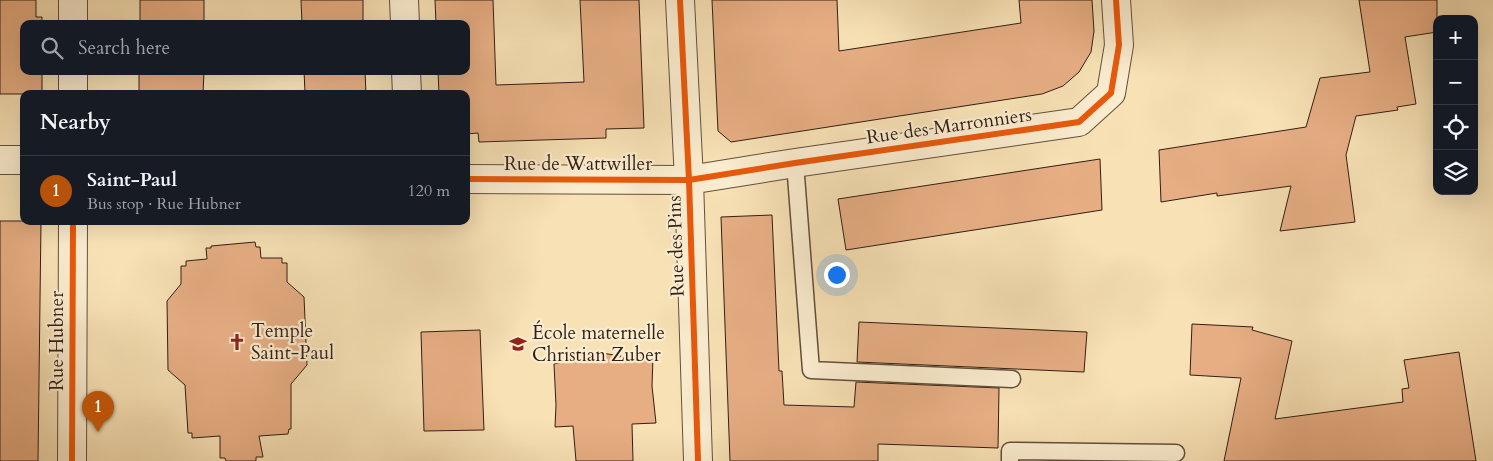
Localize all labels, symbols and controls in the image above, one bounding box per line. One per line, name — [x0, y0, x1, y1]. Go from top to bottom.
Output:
map controls — [1433, 15, 1478, 195]
button: + — [1433, 15, 1478, 60]
search box — [20, 20, 470, 75]
icon: search — [38, 34, 66, 62]
text: Search here — [78, 35, 170, 61]
button: − — [1433, 60, 1478, 105]
street label: Rue des Marronniers — [865, 102, 1033, 150]
button: locate — [1433, 105, 1478, 150]
text: Nearby — [40, 108, 111, 137]
button: layers — [1433, 150, 1478, 195]
street label: Rue de Wattwiller — [504, 151, 652, 177]
text: Saint-Paul — [87, 167, 177, 193]
text: 1 — [52, 180, 60, 202]
text: 120 m — [408, 180, 450, 202]
text: Bus stop · Rue Hubner — [87, 193, 241, 215]
street label: Rue des Pins — [661, 195, 691, 297]
your location — [824, 262, 850, 288]
street label: Rue Hubner — [44, 291, 70, 391]
place label: Temple Saint-Paul — [251, 318, 334, 366]
place label: École maternelle Christian Zuber — [532, 320, 665, 368]
church icon: Temple Saint-Paul — [227, 332, 247, 352]
school or university icon: École maternelle Christian Zuber — [508, 334, 528, 354]
pin: 1 — [82, 391, 114, 432]

